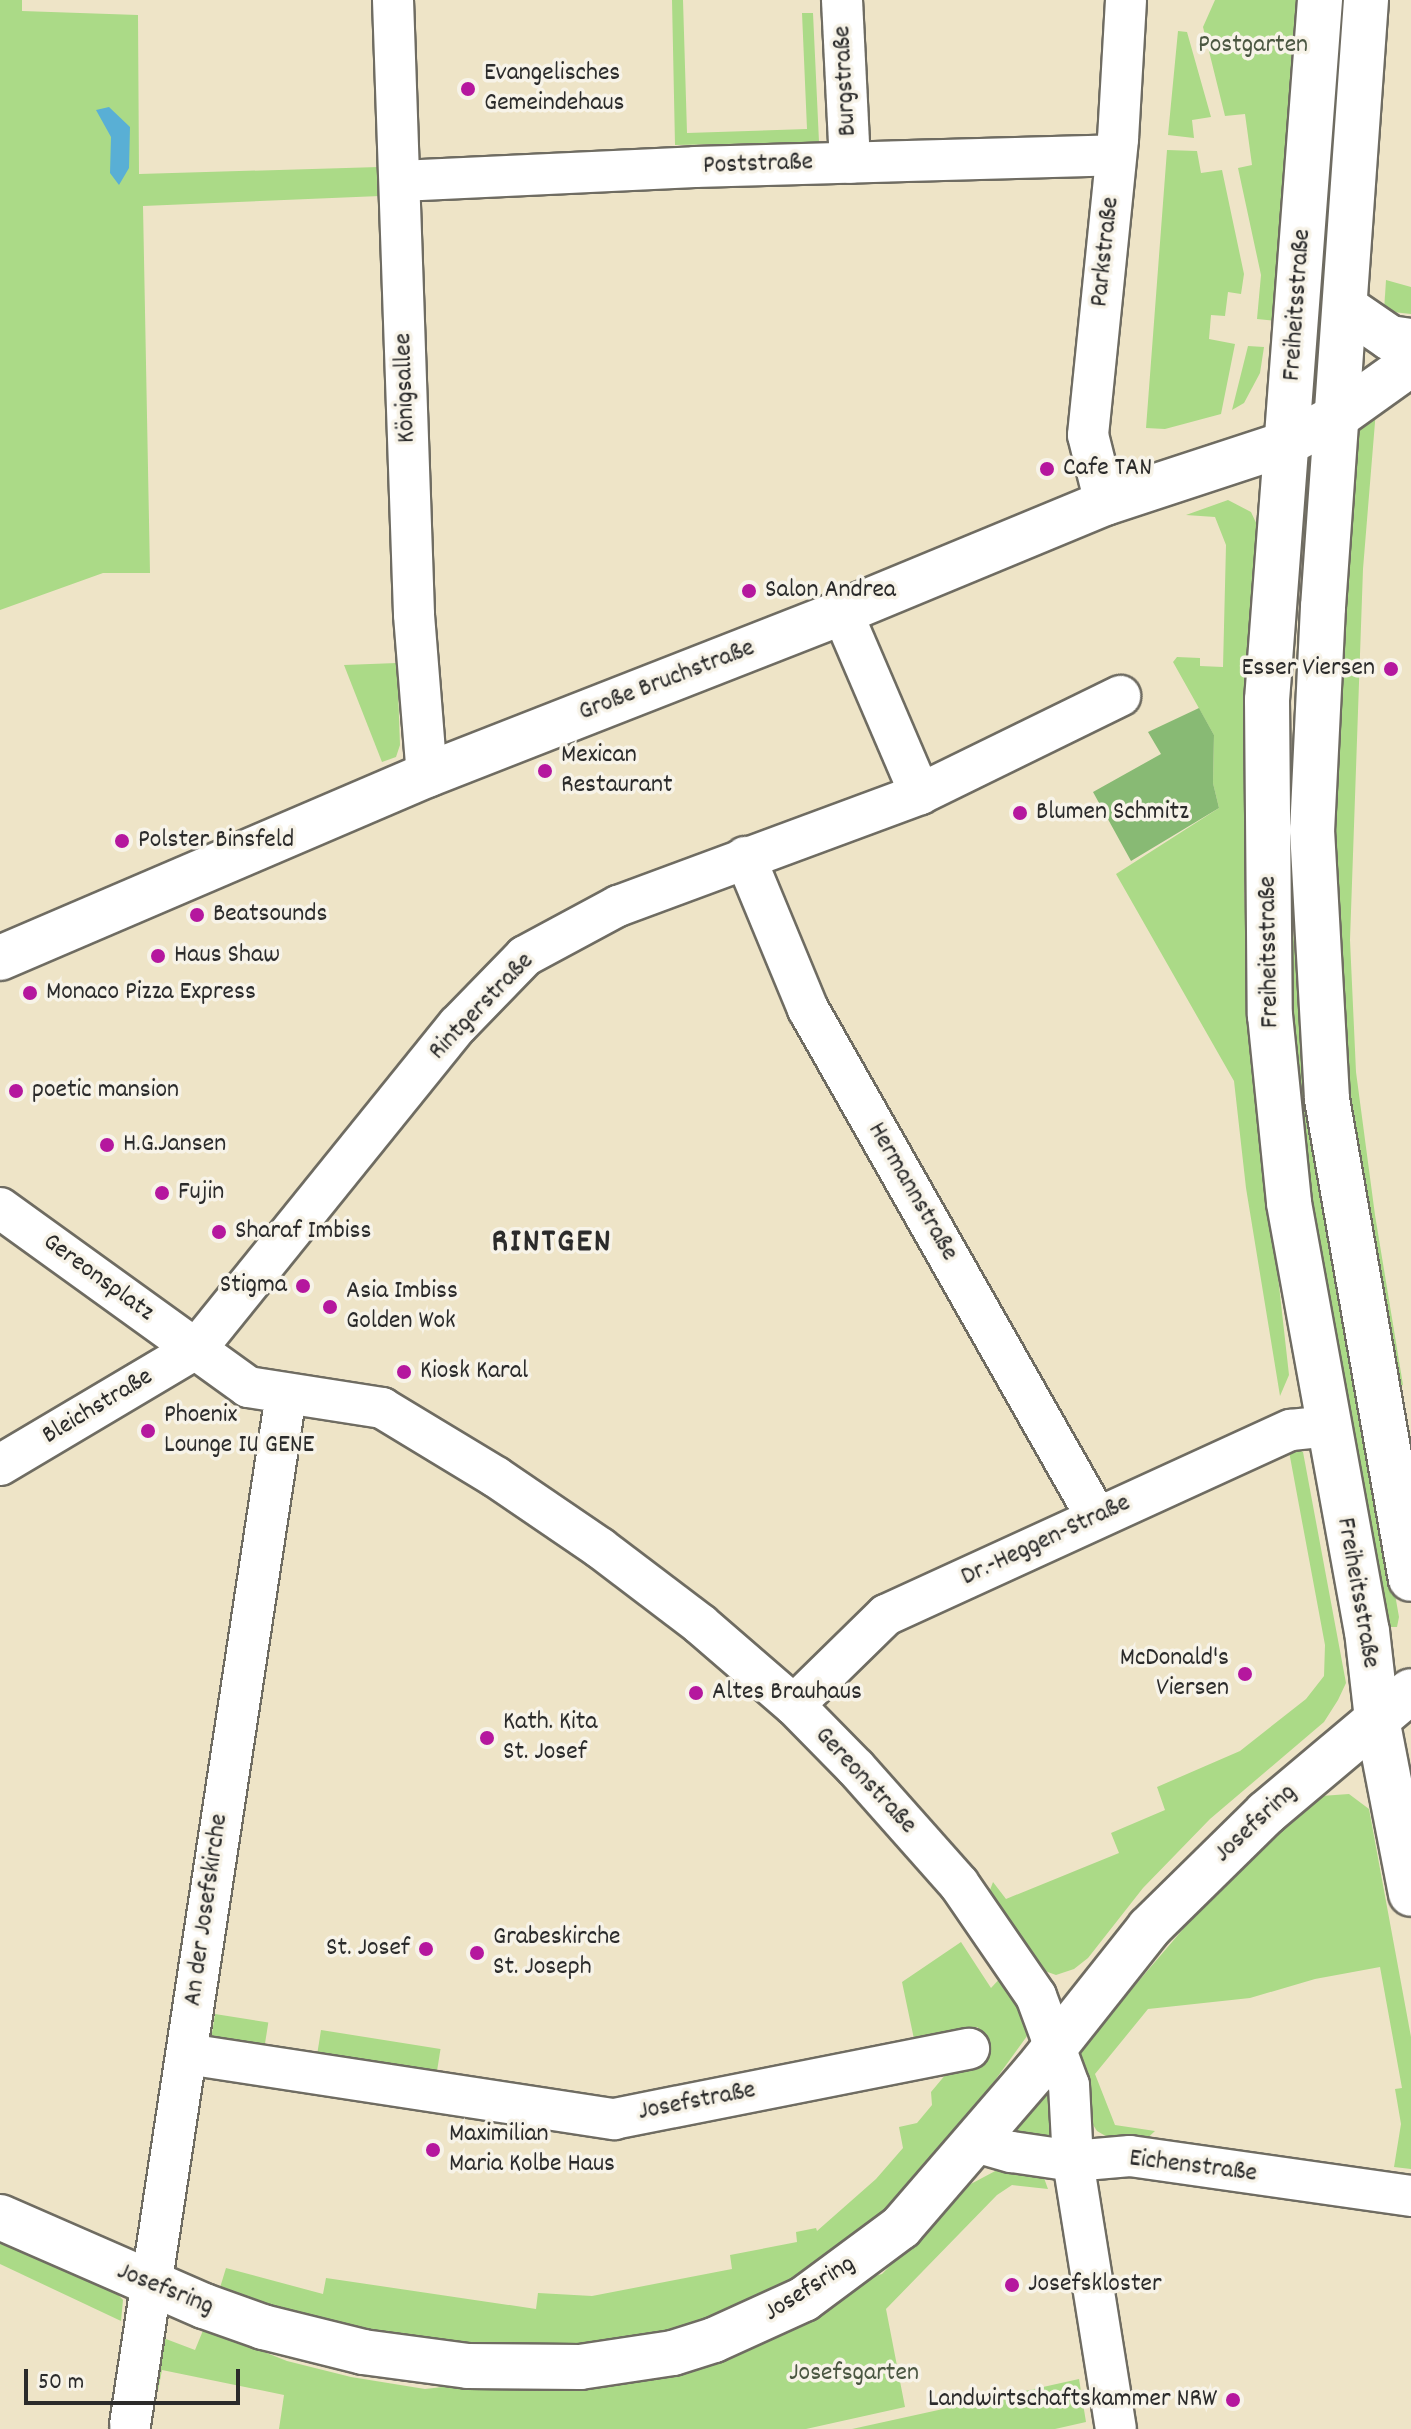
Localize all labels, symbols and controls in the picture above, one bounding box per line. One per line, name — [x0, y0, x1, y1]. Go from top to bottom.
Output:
street label: Burgstraße — [828, 25, 864, 137]
park label: Postgarten — [1198, 30, 1308, 62]
place label: Evangelisches Gemeindehaus — [484, 58, 625, 120]
marker: Evangelisches Gemeindehaus — [459, 80, 477, 98]
street label: Poststraße — [702, 147, 814, 183]
street label: Parkstraße — [1085, 195, 1127, 309]
street label: Freiheitsstraße — [1277, 228, 1319, 382]
street label: Königsallee — [388, 332, 424, 444]
place label: Cafe TAN — [1063, 453, 1152, 485]
marker: Cafe TAN — [1038, 460, 1056, 478]
place label: Salon Andrea — [765, 575, 896, 607]
marker: Salon Andrea — [740, 582, 758, 600]
street label: Große Bruchstraße — [575, 633, 759, 729]
place label: Esser Viersen — [1242, 653, 1375, 685]
marker: Esser Viersen — [1382, 660, 1400, 678]
place label: Mexican Restaurant — [561, 740, 672, 802]
marker: Mexican Restaurant — [536, 762, 554, 780]
place label: Blumen Schmitz — [1036, 797, 1189, 829]
marker: Blumen Schmitz — [1011, 804, 1029, 822]
place label: Polster Binsfeld — [138, 825, 294, 857]
marker: Polster Binsfeld — [113, 832, 131, 850]
street label: Freiheitsstraße — [1253, 876, 1287, 1028]
place label: Beatsounds — [213, 899, 327, 931]
marker: Beatsounds — [188, 906, 206, 924]
place label: Haus Shaw — [174, 940, 280, 972]
marker: Haus Shaw — [149, 947, 167, 965]
street label: Rintgerstraße — [423, 947, 541, 1067]
place label: Monaco Pizza Express — [46, 977, 256, 1009]
marker: Monaco Pizza Express — [21, 984, 39, 1002]
place label: poetic mansion — [32, 1075, 179, 1107]
marker: poetic mansion — [7, 1082, 25, 1100]
street label: Hermannstraße — [860, 1117, 964, 1267]
place label: H.G.Jansen — [123, 1129, 226, 1161]
marker: H.G.Jansen — [98, 1136, 116, 1154]
place label: Fujin — [178, 1177, 224, 1209]
marker: Fujin — [153, 1184, 171, 1202]
place label: Sharaf Imbiss — [235, 1216, 371, 1248]
marker: Sharaf Imbiss — [210, 1223, 228, 1241]
district label: RINTGEN — [492, 1224, 612, 1264]
street label: Gereonsplatz — [36, 1227, 160, 1329]
place label: Stigma — [220, 1270, 287, 1302]
place label: Asia Imbiss Golden Wok — [346, 1276, 458, 1338]
marker: Stigma — [294, 1277, 312, 1295]
marker: Asia Imbiss Golden Wok — [321, 1298, 339, 1316]
place label: Kiosk Karal — [420, 1356, 528, 1388]
street label: Bleichstraße — [37, 1362, 159, 1452]
marker: Kiosk Karal — [395, 1363, 413, 1381]
place label: Phoenix Lounge IU GENE — [164, 1400, 314, 1462]
marker: Phoenix Lounge IU GENE — [139, 1422, 157, 1440]
street label: Dr.-Heggen-Straße — [957, 1488, 1135, 1594]
street label: Freiheitsstraße — [1328, 1515, 1386, 1671]
place label: McDonald's Viersen — [1120, 1643, 1229, 1704]
marker: McDonald's Viersen — [1236, 1665, 1254, 1683]
place label: Altes Brauhaus — [712, 1677, 862, 1709]
marker: Altes Brauhaus — [687, 1684, 705, 1702]
place label: Kath. Kita St. Josef — [503, 1707, 598, 1768]
street label: Gereonstraße — [807, 1721, 923, 1841]
marker: Kath. Kita St. Josef — [478, 1729, 496, 1747]
street label: Josefsring — [1208, 1778, 1304, 1870]
street label: An der Josefskirche — [178, 1812, 236, 2008]
place label: Grabeskirche St. Joseph — [493, 1922, 620, 1984]
place label: St. Josef — [326, 1933, 410, 1965]
marker: St. Josef — [417, 1940, 435, 1958]
marker: Grabeskirche St. Joseph — [468, 1944, 486, 1962]
street label: Josefstraße — [636, 2075, 758, 2129]
place label: Maximilian Maria Kolbe Haus — [449, 2119, 615, 2180]
marker: Maximilian Maria Kolbe Haus — [424, 2141, 442, 2159]
street label: Eichenstraße — [1127, 2144, 1259, 2190]
street label: Josefsring — [759, 2249, 861, 2329]
street label: Josefsring — [112, 2257, 218, 2323]
place label: Josefskloster — [1028, 2269, 1162, 2301]
marker: Josefskloster — [1003, 2276, 1021, 2294]
scale bar — [28, 2353, 244, 2403]
park label: Josefsgarten — [789, 2358, 919, 2390]
text: 50 m — [38, 2366, 84, 2400]
place label: Landwirtschaftskammer NRW — [928, 2384, 1217, 2416]
marker: Landwirtschaftskammer NRW — [1224, 2391, 1242, 2409]

